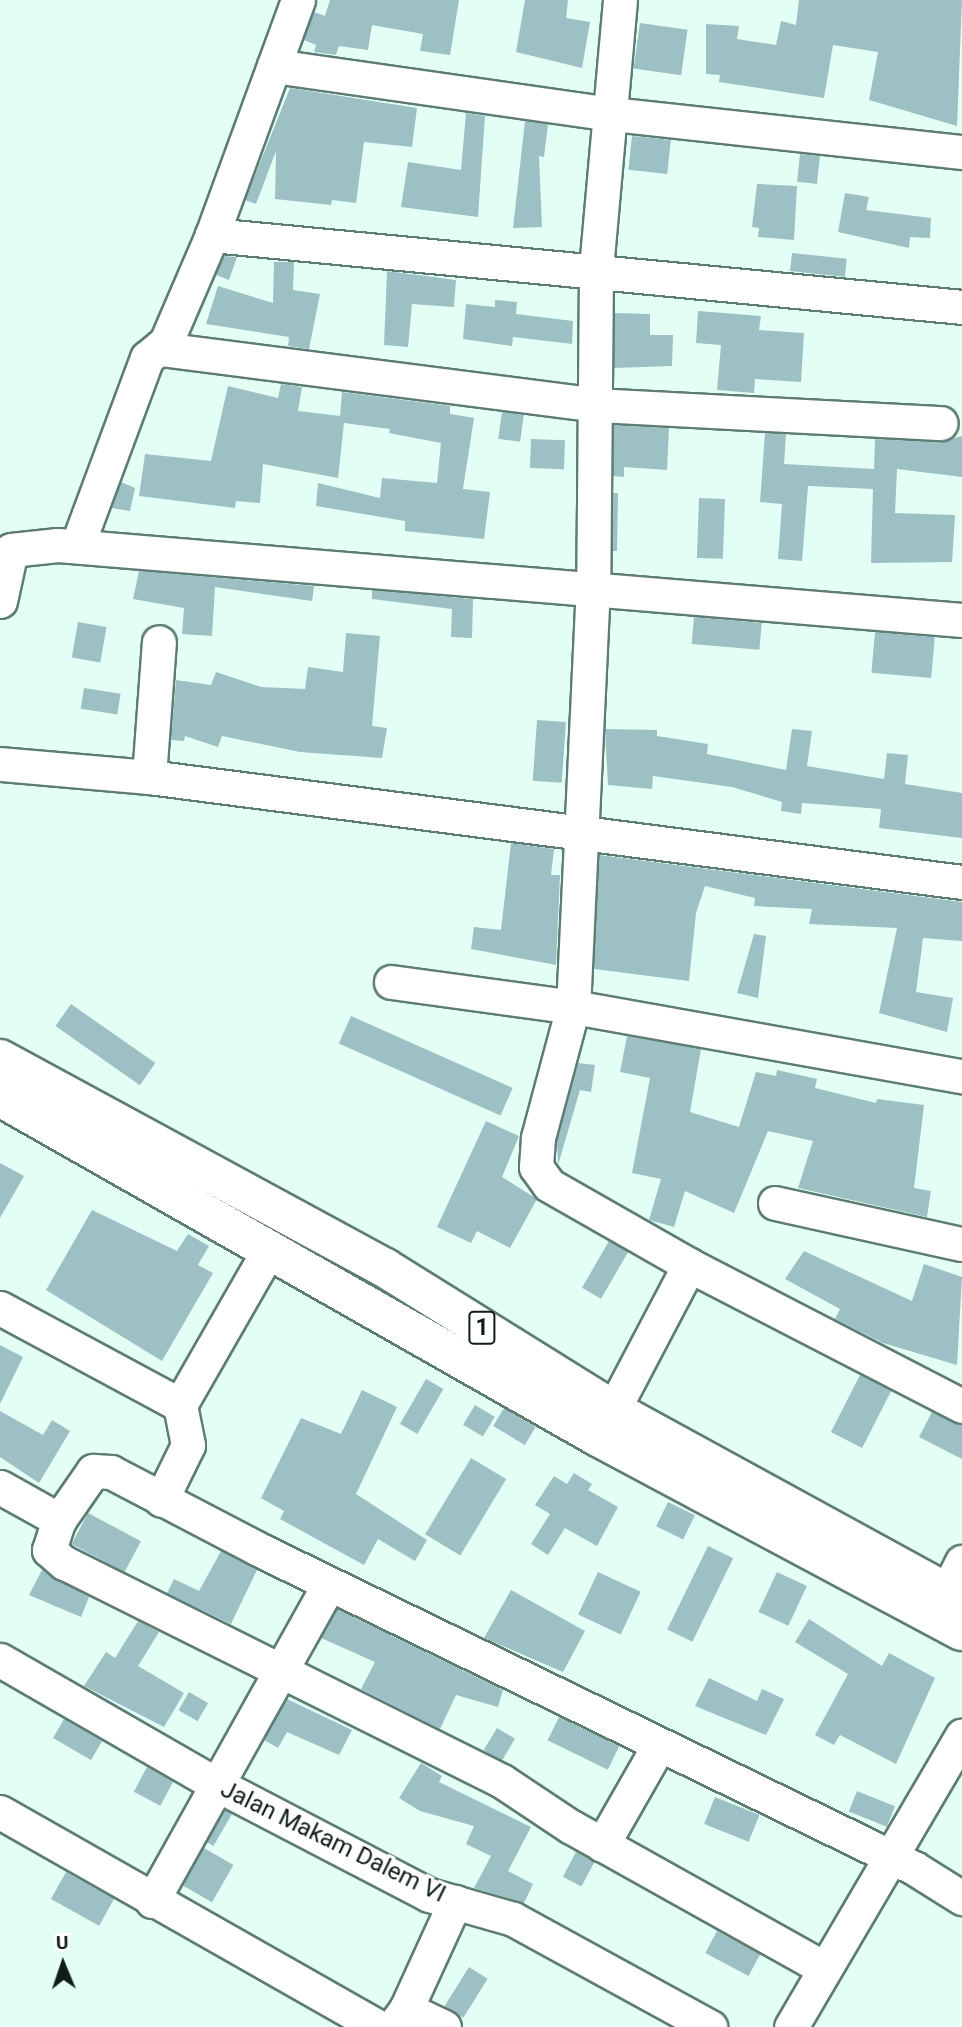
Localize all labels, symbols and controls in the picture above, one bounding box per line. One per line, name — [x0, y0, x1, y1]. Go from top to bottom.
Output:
road number: 1 — [468, 1308, 496, 1348]
street label: Jalan Makam Dalem VI — [216, 1775, 450, 1909]
north arrow — [28, 1929, 98, 1999]
text: U — [56, 1931, 69, 1954]

